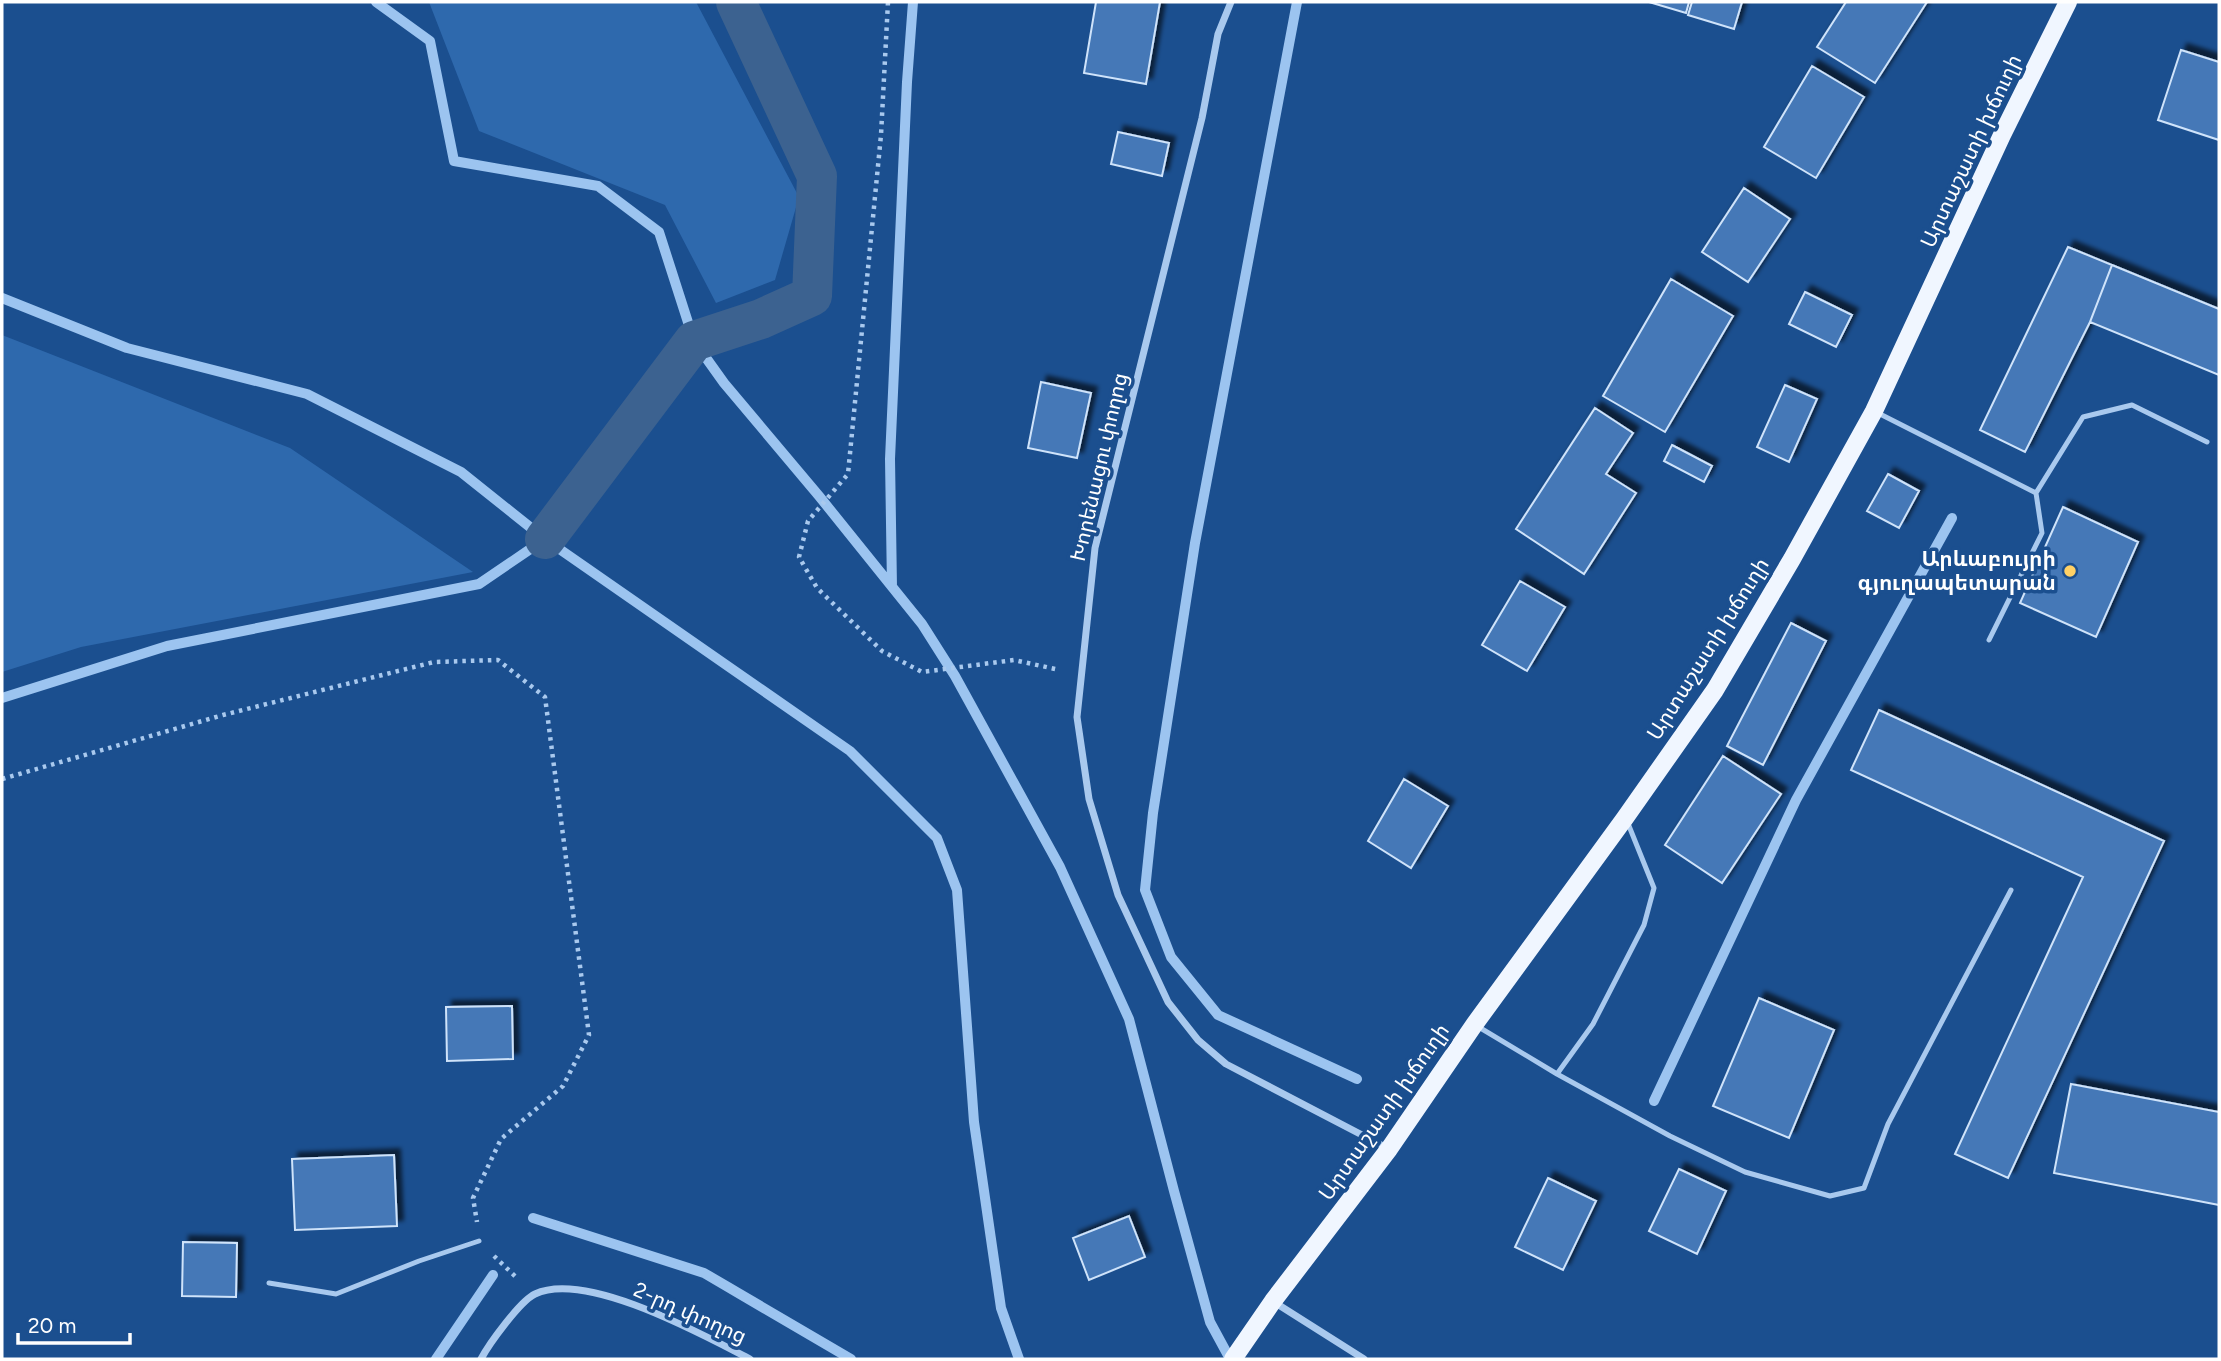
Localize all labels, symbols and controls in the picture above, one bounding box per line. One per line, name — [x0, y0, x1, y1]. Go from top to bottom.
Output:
street label: Արտաշատի խճուղի — [1915, 50, 2026, 251]
street label: Խորենացու փողոց — [1065, 370, 1132, 564]
place label: Արևաբույրի գյուղապետարան — [1858, 546, 2056, 595]
street label: Արտաշատի խճուղի — [1641, 553, 1774, 744]
marker: Արևաբույրի գյուղապետարան — [2062, 563, 2078, 579]
street label: Արտաշատի խճուղի — [1313, 1018, 1454, 1205]
street label: 2-րդ փողոց — [630, 1277, 751, 1349]
scale bar — [18, 1302, 130, 1346]
text: 20 m — [28, 1313, 76, 1338]

